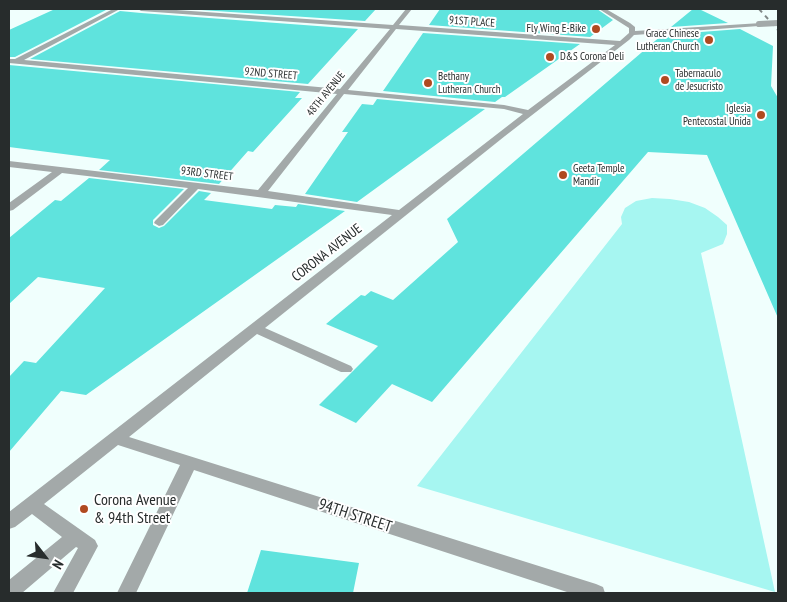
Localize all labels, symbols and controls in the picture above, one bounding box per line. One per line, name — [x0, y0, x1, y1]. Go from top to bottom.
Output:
street label: 91ST PLACE — [449, 14, 495, 30]
place label: Fly Wing E-Bike — [527, 22, 586, 36]
marker: Fly Wing E-Bike — [590, 23, 602, 35]
place label: Grace Chinese Lutheran Church — [636, 27, 699, 53]
marker: Grace Chinese Lutheran Church — [703, 34, 715, 46]
place label: D&S Corona Deli — [560, 50, 624, 64]
marker: D&S Corona Deli — [544, 51, 556, 63]
street label: 92ND STREET — [244, 65, 298, 83]
place label: Tabernaculo de Jesucristo — [675, 67, 723, 93]
street label: 48TH AVENUE — [304, 69, 348, 119]
place label: Bethany Lutheran Church — [438, 70, 501, 96]
marker: Tabernaculo de Jesucristo — [659, 74, 671, 86]
marker: Bethany Lutheran Church — [422, 77, 434, 89]
place label: Iglesia Pentecostal Unida — [683, 102, 751, 128]
marker: Iglesia Pentecostal Unida — [755, 109, 767, 121]
place label: Geeta Temple Mandir — [573, 162, 625, 188]
street label: 93RD STREET — [180, 164, 234, 184]
marker: Geeta Temple Mandir — [557, 169, 569, 181]
street label: CORONA AVENUE — [289, 220, 365, 286]
place label: Corona Avenue & 94th Street — [94, 490, 176, 528]
street label: 94TH STREET — [316, 495, 394, 537]
marker: Corona Avenue & 94th Street — [78, 503, 90, 515]
north arrow — [20, 532, 70, 582]
text: N — [48, 557, 68, 572]

